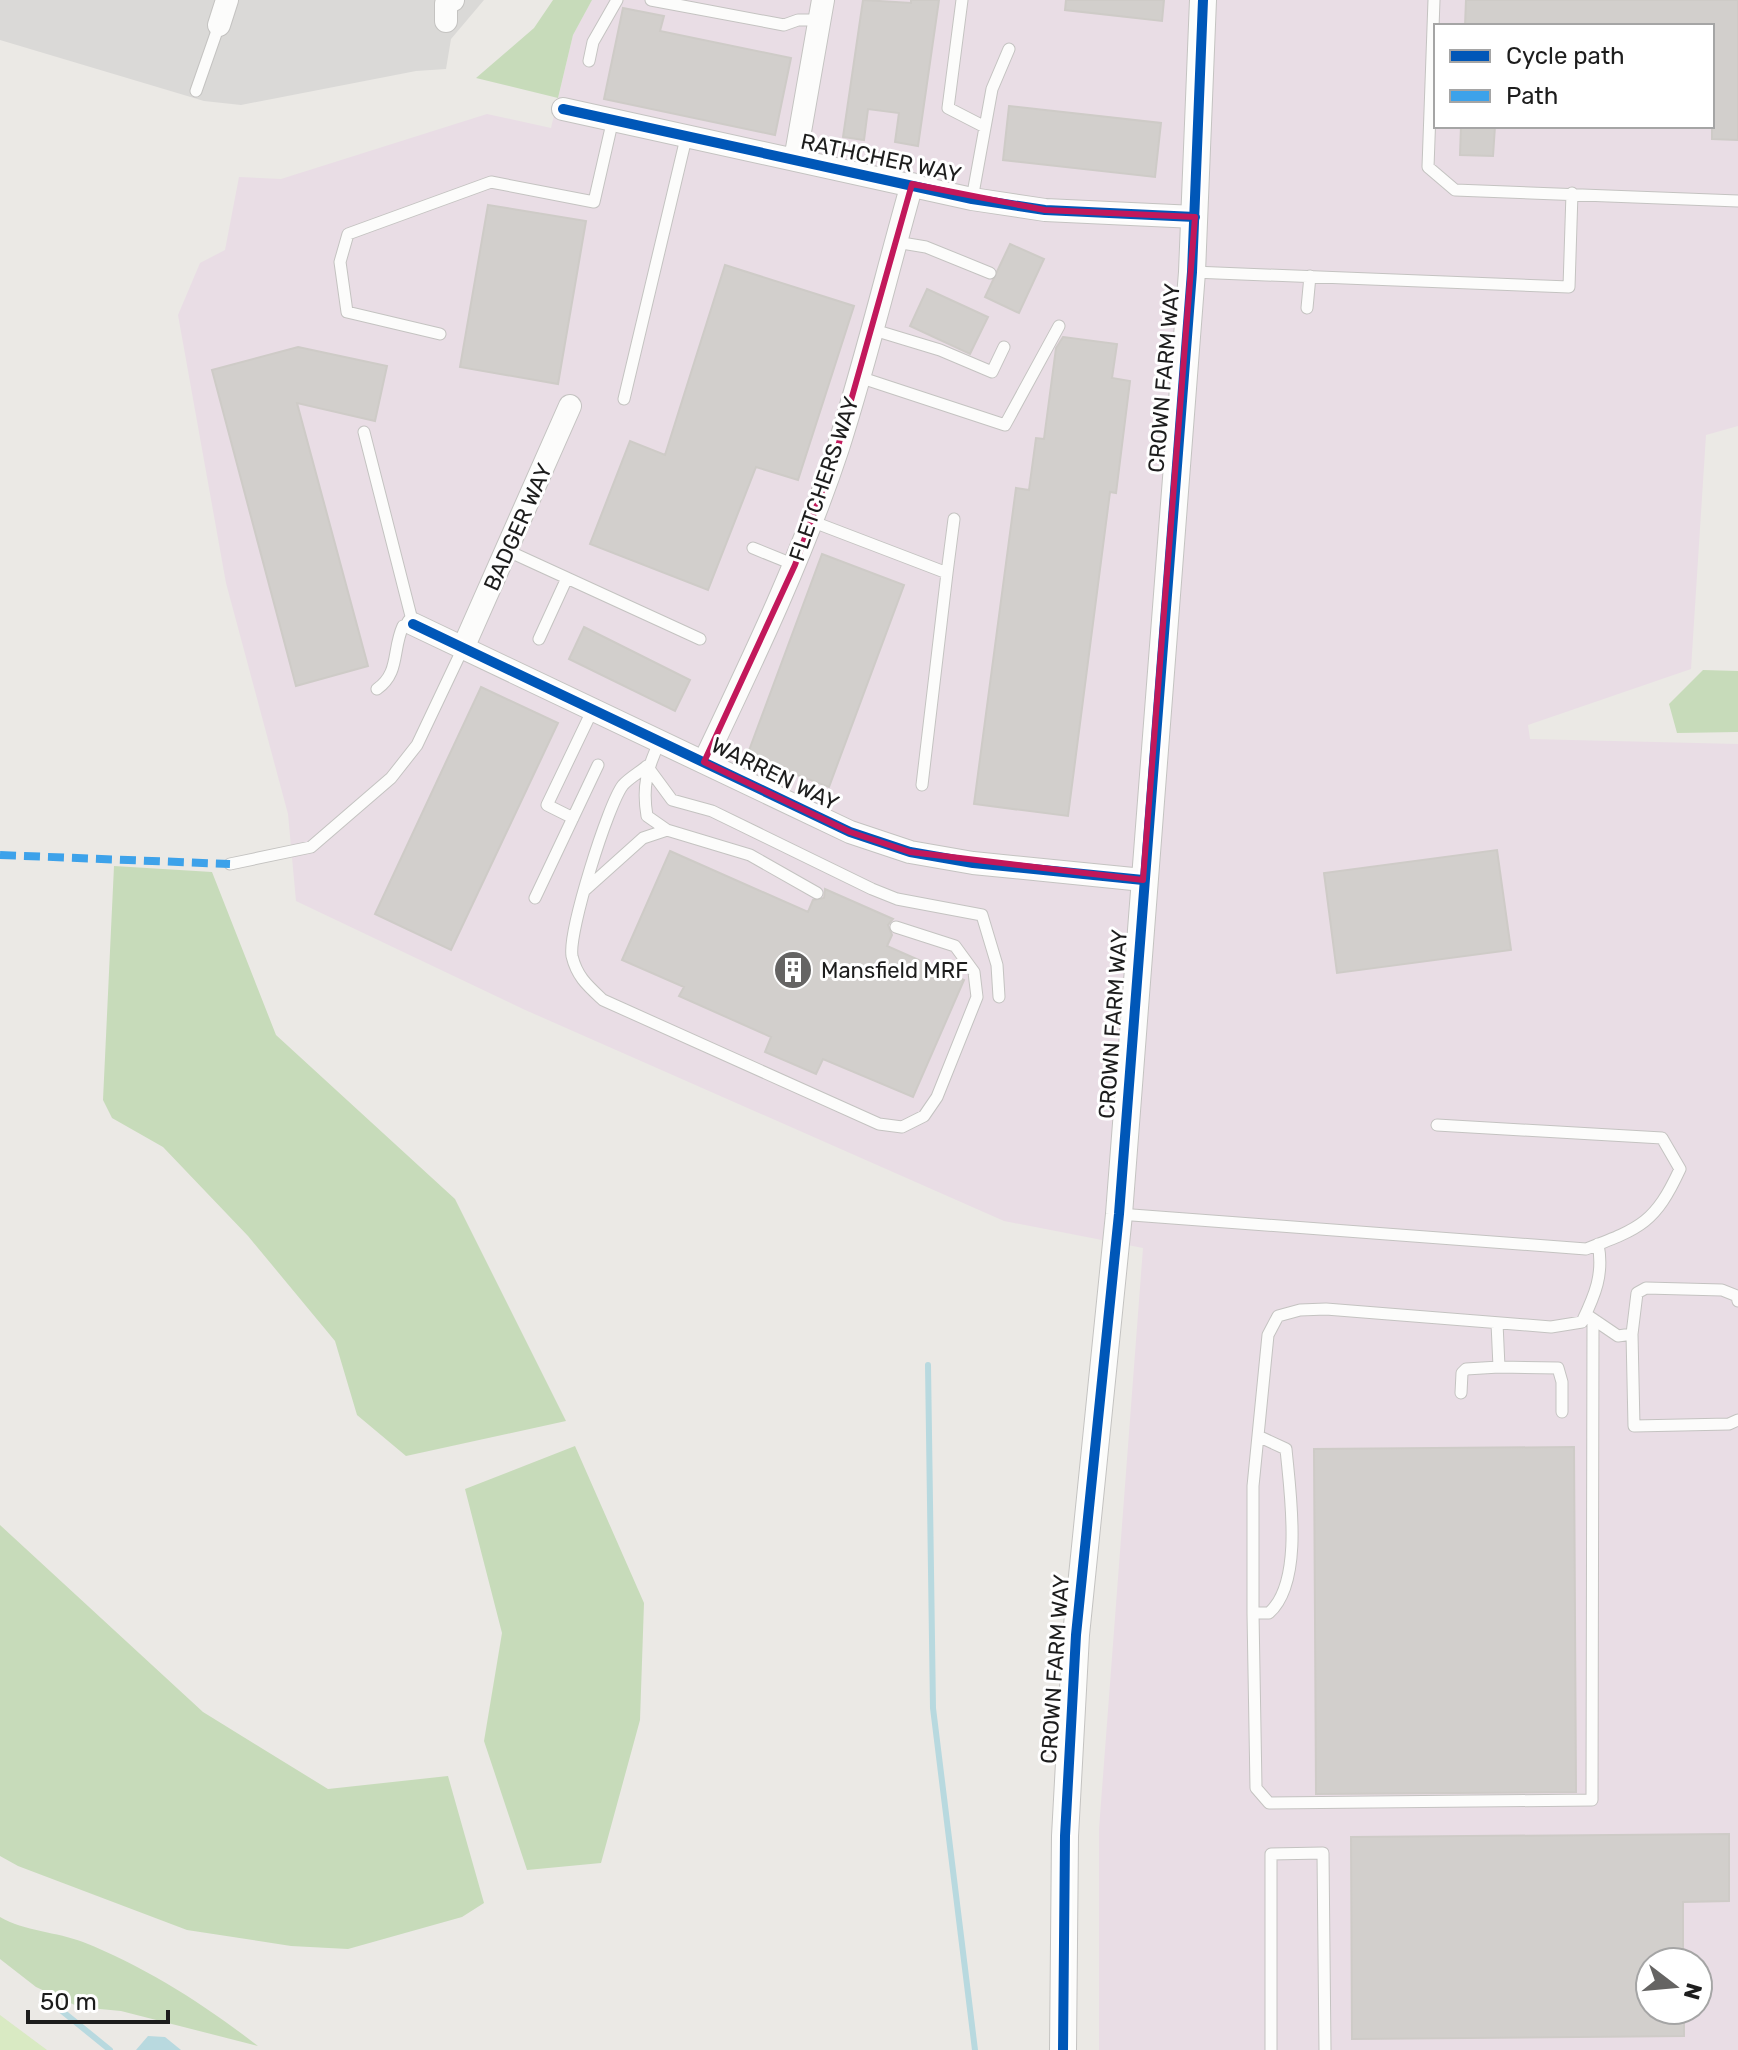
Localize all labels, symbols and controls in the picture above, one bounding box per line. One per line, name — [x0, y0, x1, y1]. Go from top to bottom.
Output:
legend — [1434, 24, 1714, 128]
text: Cycle path — [1506, 42, 1625, 70]
text: Path — [1506, 82, 1558, 110]
street label: RATHCHER WAY — [798, 128, 964, 188]
street label: CROWN FARM WAY — [1142, 282, 1186, 474]
street label: FLETCHERS WAY — [783, 393, 865, 565]
street label: BADGER WAY — [478, 459, 558, 595]
street label: WARREN WAY — [707, 731, 843, 817]
street label: CROWN FARM WAY — [1093, 928, 1133, 1120]
building icon: Mansfield MRF — [772, 949, 814, 991]
place label: Mansfield MRF — [821, 957, 968, 984]
street label: CROWN FARM WAY — [1035, 1573, 1075, 1765]
north arrow — [1634, 1946, 1714, 2026]
scale bar — [28, 1974, 168, 2024]
text: N — [1678, 1980, 1708, 2003]
text: 50 m — [40, 1988, 97, 2016]

